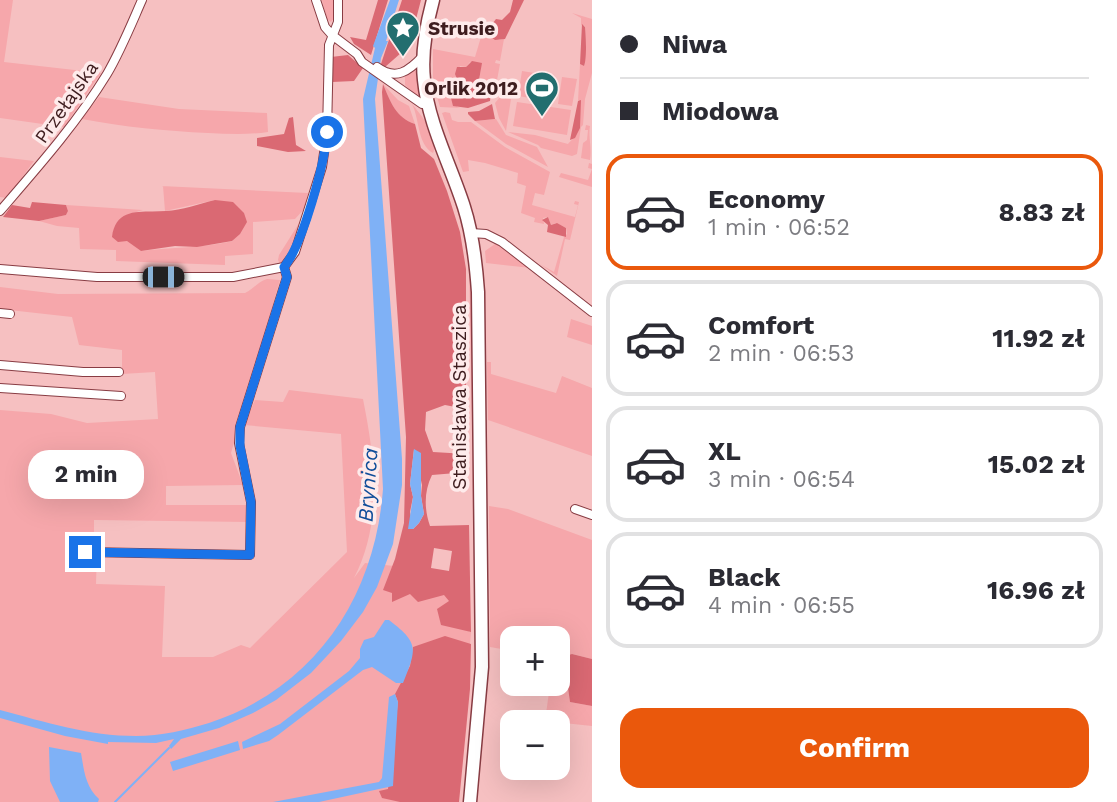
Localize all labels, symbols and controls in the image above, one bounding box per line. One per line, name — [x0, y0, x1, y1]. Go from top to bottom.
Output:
place icon: Strusie — [384, 9, 422, 58]
place label: Strusie — [428, 17, 495, 40]
text: Niwa — [662, 29, 727, 59]
street label: Przełajska — [30, 57, 103, 148]
sports icon: Orlik 2012 — [523, 69, 561, 118]
place label: Orlik 2012 — [424, 77, 518, 100]
text: Miodowa — [662, 96, 779, 126]
route start — [311, 116, 343, 148]
icon: car — [624, 181, 687, 244]
text: Economy — [708, 184, 825, 214]
text: 8.83 zł — [998, 197, 1085, 227]
text: 1 min · 06:52 — [708, 214, 850, 241]
car — [143, 267, 185, 288]
street label: Stanisława Staszica — [448, 304, 471, 490]
icon: car — [624, 307, 687, 370]
text: Comfort — [708, 310, 814, 340]
text: 11.92 zł — [992, 323, 1085, 353]
text: 2 min · 06:53 — [708, 340, 854, 367]
icon: car — [624, 433, 687, 496]
text: XL — [708, 436, 741, 466]
water label: Brynica — [352, 447, 383, 523]
text: 15.02 zł — [988, 449, 1085, 479]
callout: 2 min — [27, 450, 143, 500]
text: 2 min — [55, 461, 117, 488]
text: 3 min · 06:54 — [708, 466, 855, 493]
route end — [69, 536, 101, 568]
icon: car — [624, 559, 687, 622]
text: Black — [708, 562, 780, 592]
text: 16.96 zł — [987, 575, 1085, 605]
text: 4 min · 06:55 — [708, 592, 855, 619]
map controls — [500, 626, 570, 780]
button: + — [500, 626, 570, 696]
button: Confirm — [620, 708, 1089, 788]
button: − — [500, 710, 570, 780]

